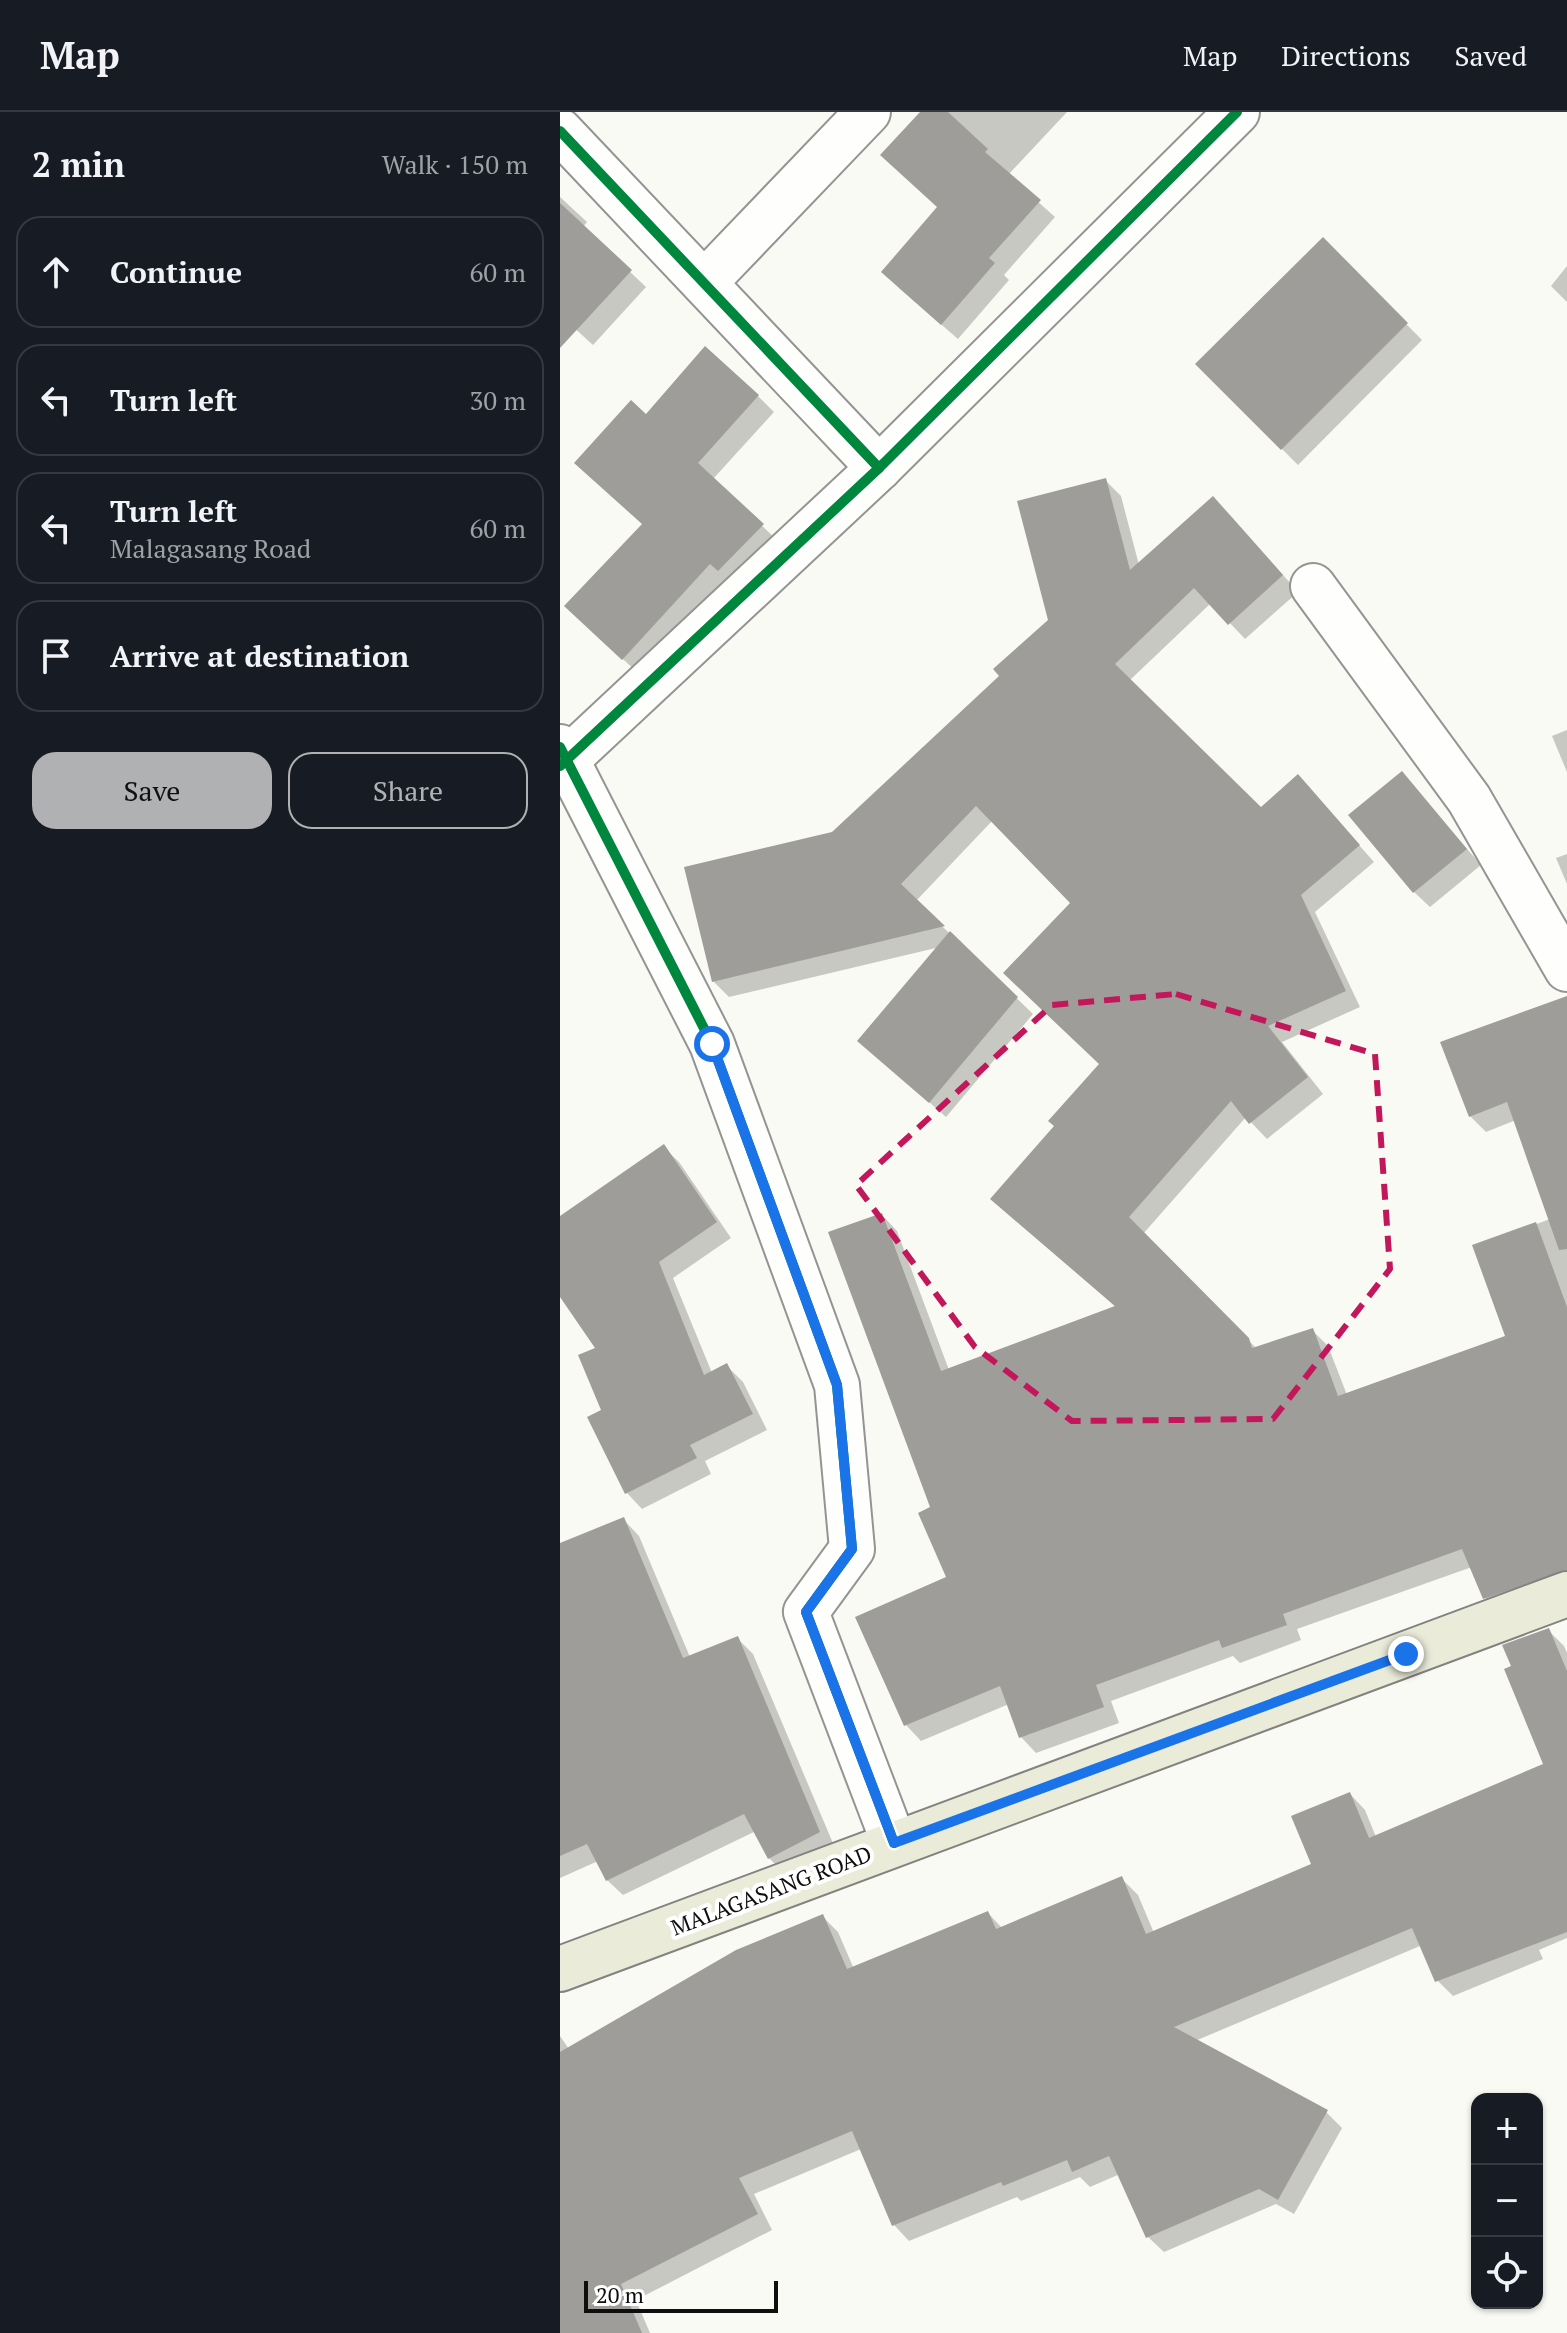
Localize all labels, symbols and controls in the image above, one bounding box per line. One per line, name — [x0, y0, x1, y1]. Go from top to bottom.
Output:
text: Map — [40, 30, 120, 80]
text: Map — [1183, 37, 1237, 74]
text: Directions — [1281, 37, 1411, 74]
text: Saved — [1455, 37, 1527, 74]
text: 2 min — [32, 142, 125, 187]
text: Walk · 150 m — [382, 147, 528, 181]
icon: ahead — [34, 250, 78, 294]
text: Continue — [110, 252, 242, 292]
text: 60 m — [470, 255, 526, 289]
icon: left — [34, 378, 78, 422]
text: Turn left — [110, 380, 237, 420]
text: 30 m — [470, 383, 526, 417]
text: Turn left — [110, 491, 237, 531]
icon: left — [34, 506, 78, 550]
text: 60 m — [470, 511, 526, 545]
text: Malagasang Road — [110, 531, 311, 565]
icon: arrive — [34, 634, 78, 678]
text: Arrive at destination — [110, 636, 409, 676]
button: Save — [32, 752, 272, 829]
button: Share — [288, 752, 528, 829]
route start — [694, 1026, 730, 1062]
route end — [1388, 1636, 1424, 1672]
street label: MALAGASANG ROAD — [667, 1838, 875, 1942]
map controls — [1471, 2093, 1543, 2309]
button: + — [1471, 2093, 1543, 2165]
button: − — [1471, 2165, 1543, 2237]
button: locate — [1471, 2237, 1543, 2309]
scale bar — [584, 2277, 778, 2313]
text: 20 m — [596, 2280, 644, 2309]

